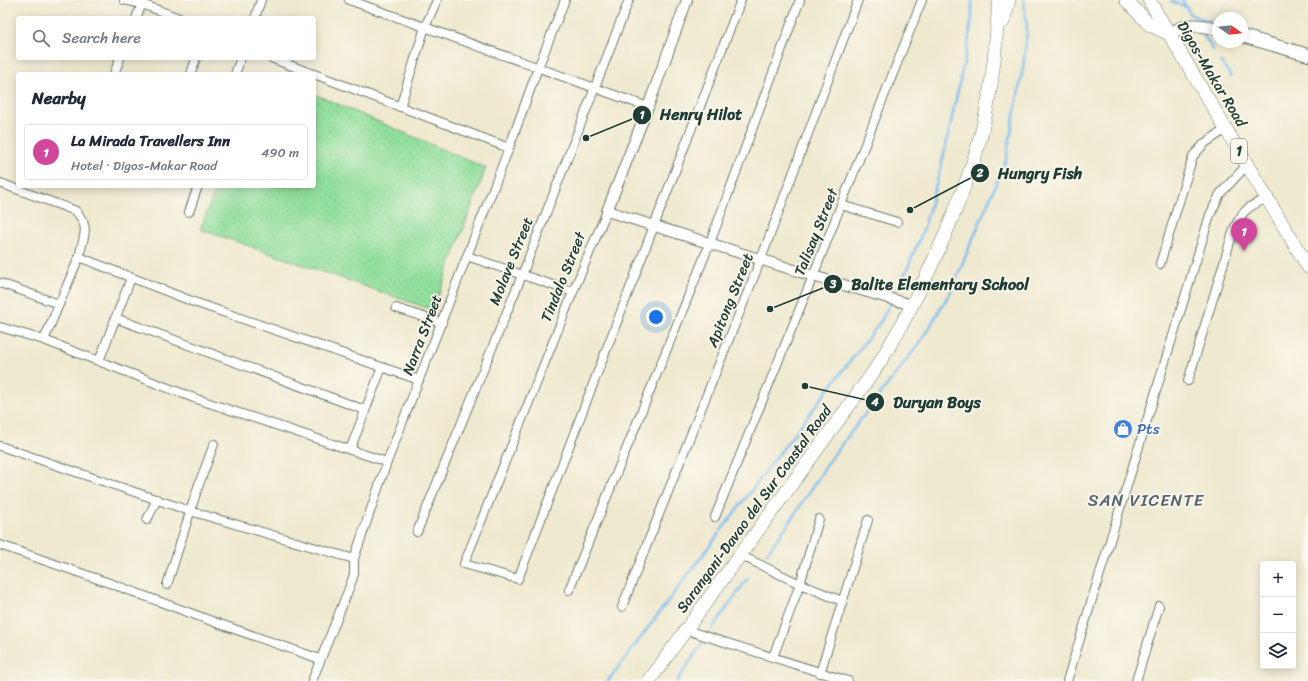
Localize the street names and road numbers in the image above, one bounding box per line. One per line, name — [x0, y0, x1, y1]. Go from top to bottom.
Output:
street label: Digos-Makar Road — [1170, 16, 1255, 133]
road number: 1 — [1231, 139, 1247, 163]
street label: Talisay Street — [787, 183, 846, 280]
street label: Molave Street — [481, 212, 541, 309]
street label: Tindalo Street — [533, 227, 593, 326]
street label: Apitong Street — [699, 248, 761, 352]
street label: Narra Street — [395, 290, 449, 379]
street label: Sarangani-Davao del Sur Coastal Road — [669, 399, 839, 619]

